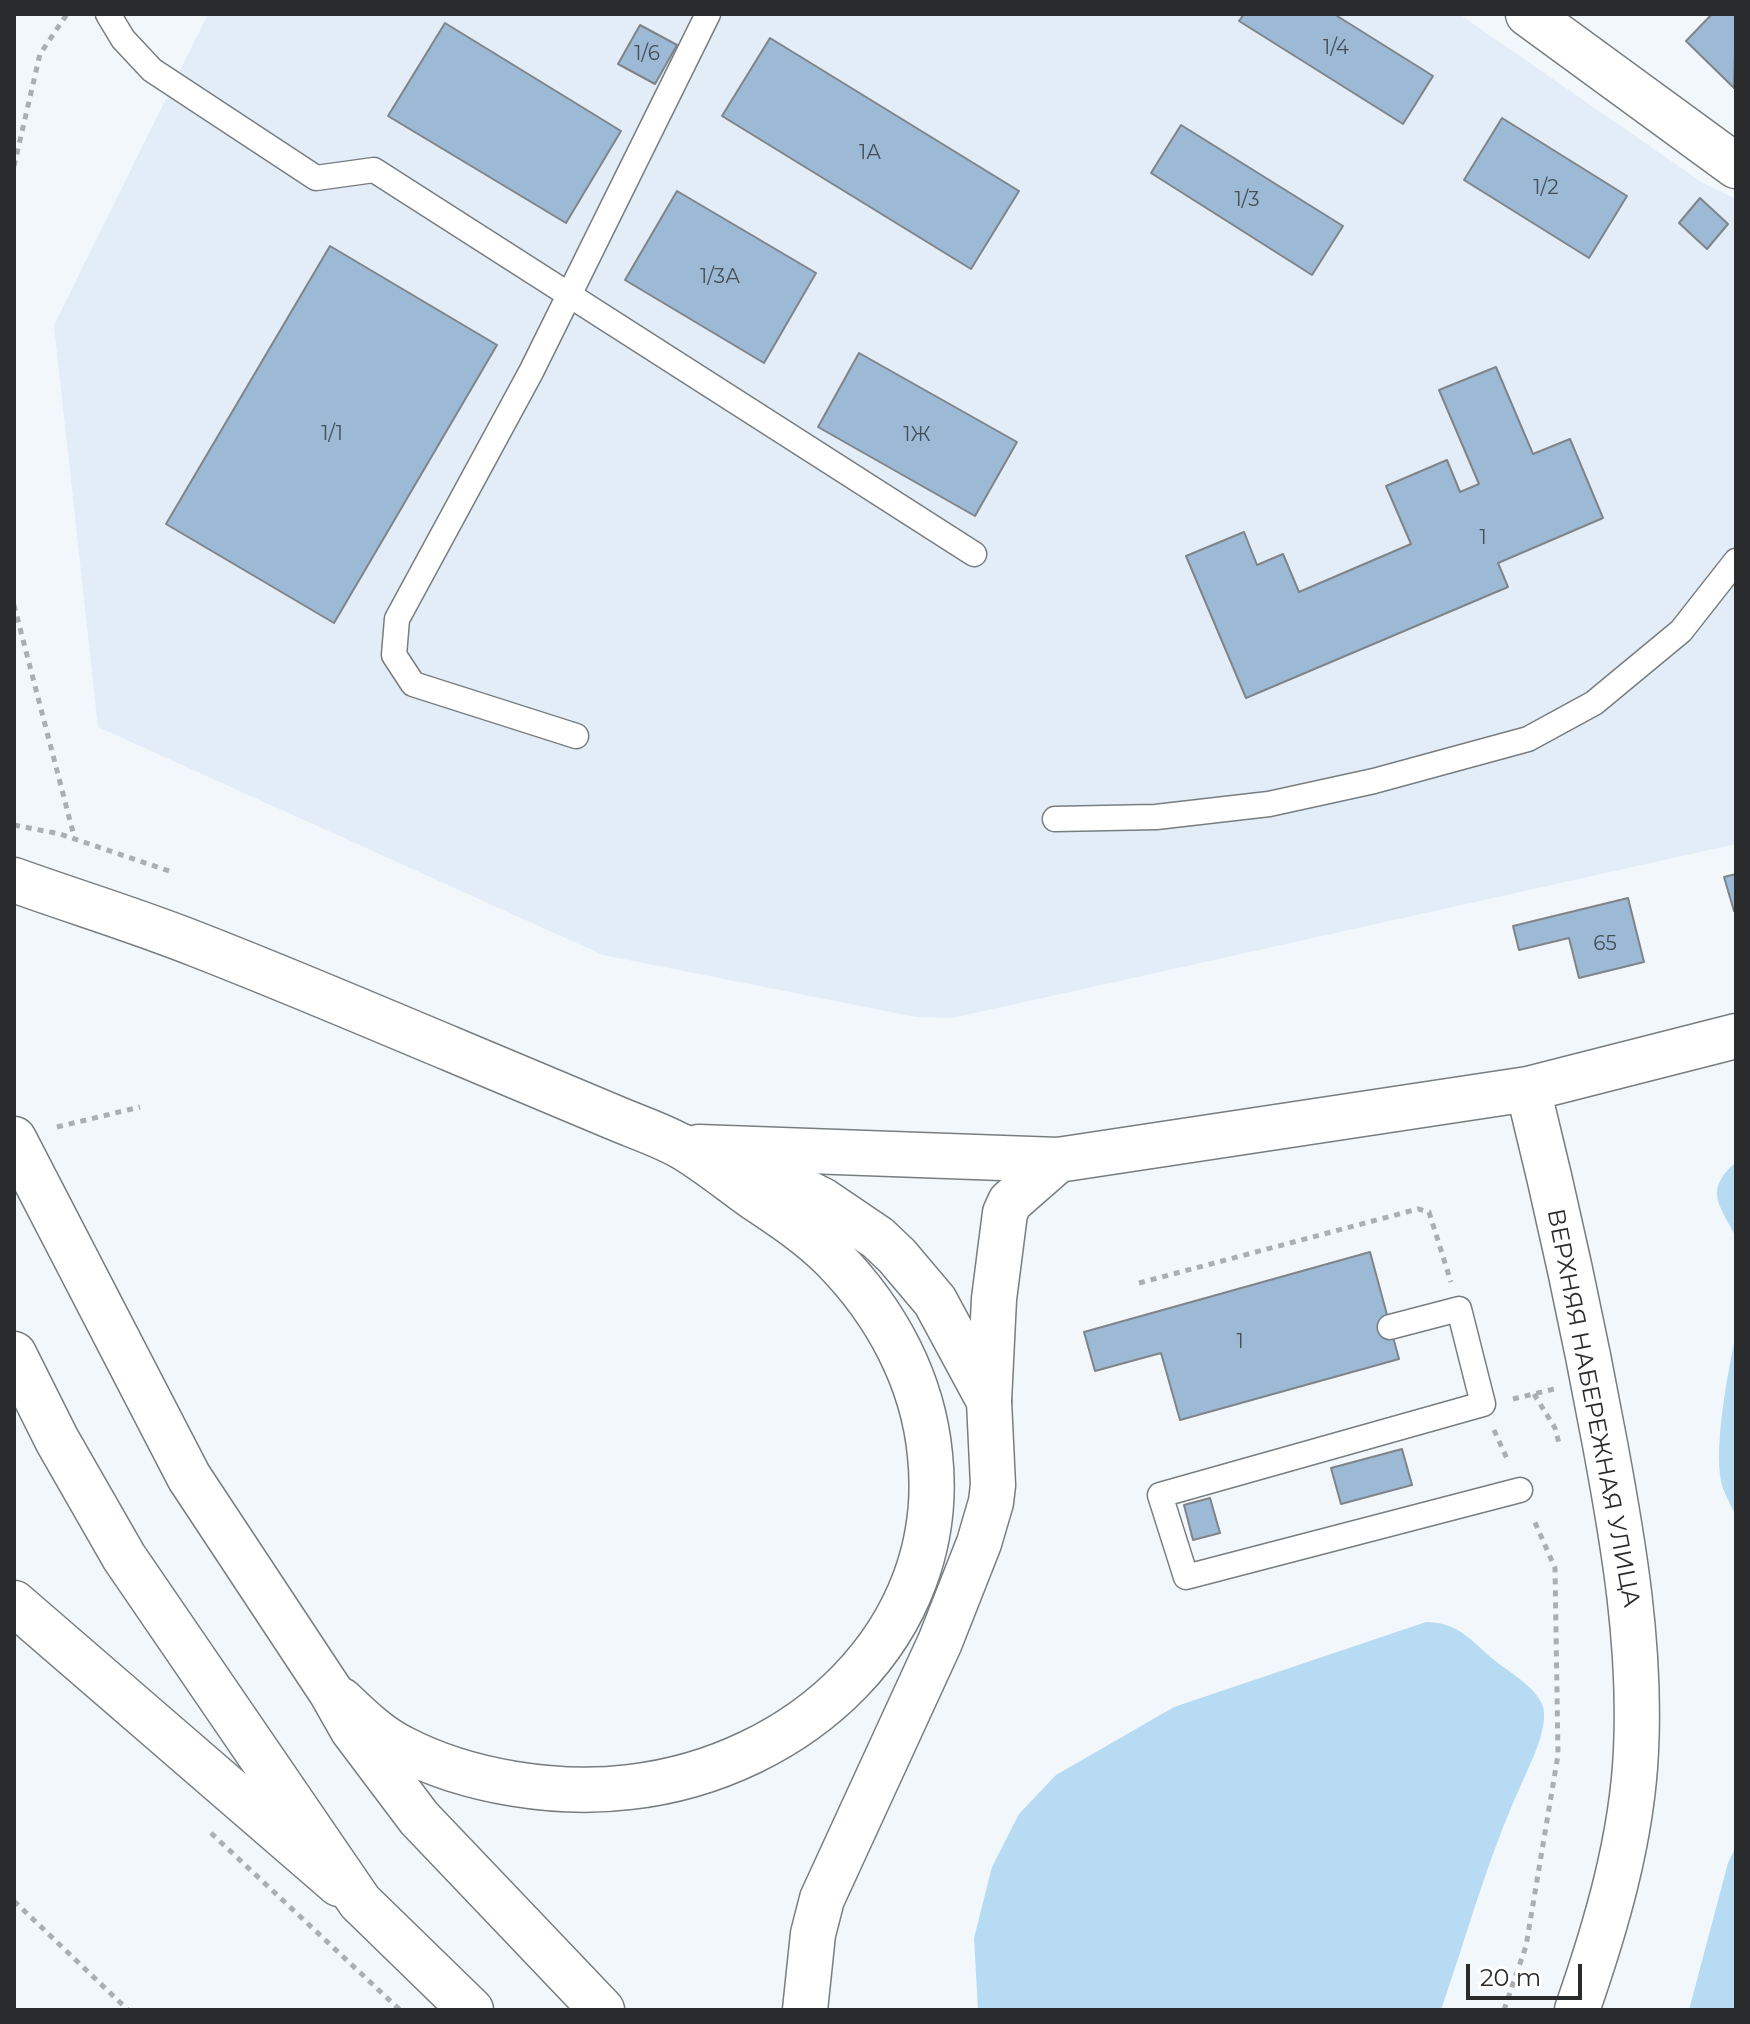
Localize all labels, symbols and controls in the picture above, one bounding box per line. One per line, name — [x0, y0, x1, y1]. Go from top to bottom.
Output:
house number: 1/4 — [1323, 36, 1349, 60]
house number: 1/6 — [634, 42, 660, 66]
house number: 1А — [859, 141, 881, 165]
house number: 1/2 — [1533, 176, 1559, 200]
house number: 1/3 — [1234, 188, 1260, 212]
house number: 1/3А — [700, 265, 740, 289]
house number: 1/1 — [321, 422, 343, 446]
house number: 1Ж — [903, 423, 931, 447]
house number: 1 — [1479, 526, 1487, 550]
house number: 65 — [1593, 932, 1617, 956]
street label: ВЕРХНЯЯ НАБЕРЕЖНАЯ УЛИЦА — [1540, 1206, 1646, 1610]
house number: 1 — [1236, 1330, 1244, 1354]
scale bar — [1470, 1948, 1586, 1998]
text: 20 m — [1480, 1963, 1541, 1992]

